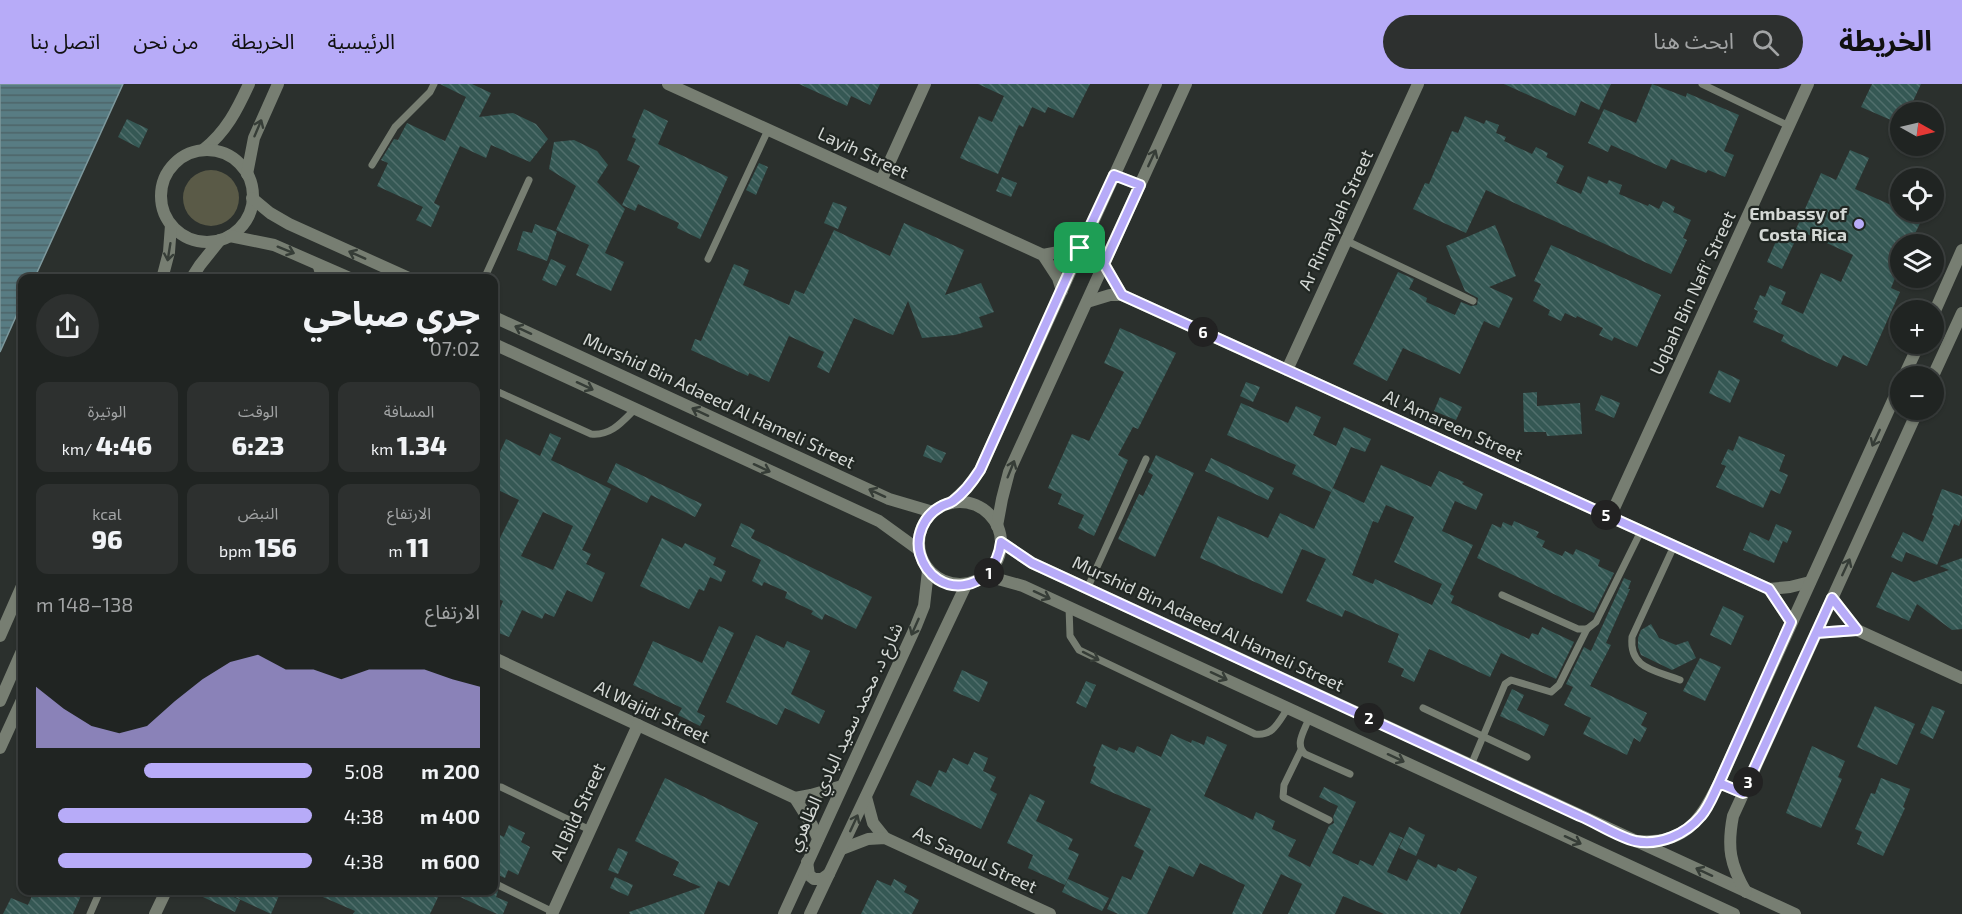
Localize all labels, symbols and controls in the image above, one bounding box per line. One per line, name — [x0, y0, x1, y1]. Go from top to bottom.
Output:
search box — [1383, 15, 1803, 69]
text: الخريطة — [1839, 23, 1932, 57]
icon: search — [1749, 26, 1782, 59]
text: ابحث هنا — [1653, 27, 1734, 53]
text: اتصل بنا — [30, 28, 100, 53]
text: من نحن — [133, 28, 199, 53]
text: الخريطة — [232, 28, 295, 53]
text: الرئيسية — [328, 28, 395, 53]
north arrow — [1890, 102, 1944, 156]
map controls — [1890, 102, 1944, 420]
one-way arrow — [253, 119, 265, 137]
street label: Layih Street — [815, 121, 912, 183]
street label: Ar Rimaylah Street — [1293, 146, 1377, 293]
one-way arrow — [1147, 149, 1159, 167]
button: locate — [1890, 168, 1944, 222]
place label: Embassy of Costa Rica — [1749, 202, 1848, 245]
street label: Uqbah Bin Nafi' Street — [1645, 207, 1740, 378]
marker: Embassy of Costa Rica — [1852, 217, 1866, 231]
pin — [1054, 222, 1105, 273]
icon: arrive — [1063, 231, 1096, 264]
button: layers — [1890, 234, 1944, 288]
one-way arrow — [163, 242, 174, 262]
one-way arrow — [277, 245, 295, 256]
one-way arrow — [349, 249, 367, 260]
text: جري صباحي — [303, 293, 480, 333]
button: share — [36, 294, 99, 357]
button: + — [1890, 300, 1944, 354]
pin: 6 — [1188, 317, 1218, 347]
text: 6 — [1198, 322, 1208, 341]
one-way arrow — [515, 324, 533, 336]
street label: Murshid Bin Adaeed Al Hameli Street — [580, 327, 859, 473]
text: 07:02 — [430, 336, 480, 360]
button: − — [1890, 366, 1944, 420]
one-way arrow — [575, 381, 593, 393]
street label: Al 'Amareen Street — [1380, 384, 1527, 466]
text: الوتيرة — [88, 401, 126, 420]
text: الوقت — [238, 401, 278, 420]
text: المسافة — [384, 401, 434, 420]
one-way arrow — [692, 405, 710, 417]
one-way arrow — [1870, 428, 1882, 446]
text: 4:46 — [96, 429, 152, 460]
text: 6:23 — [232, 429, 284, 460]
text: 1.34 — [397, 429, 447, 460]
text: /km — [62, 439, 96, 458]
text: km — [371, 439, 397, 458]
one-way arrow — [1006, 460, 1017, 479]
one-way arrow — [752, 462, 770, 474]
one-way arrow — [869, 487, 887, 499]
pin: 5 — [1591, 500, 1621, 530]
text: النبض — [238, 503, 278, 522]
text: الارتفاع — [387, 503, 431, 522]
text: kcal — [92, 504, 122, 523]
text: 5 — [1602, 505, 1610, 524]
text: 96 — [91, 523, 123, 554]
text: 156 — [255, 531, 297, 562]
text: 11 — [406, 531, 430, 562]
text: bpm — [219, 541, 255, 560]
text: m — [388, 541, 406, 560]
street label: Murshid Bin Adaeed Al Hameli Street — [1069, 550, 1348, 696]
pin: 1 — [974, 558, 1004, 588]
one-way arrow — [1840, 559, 1852, 577]
text: 1 — [986, 563, 992, 582]
one-way arrow — [1032, 589, 1050, 601]
text: 138–148 m — [36, 592, 133, 616]
text: الارتفاع — [425, 599, 480, 623]
one-way arrow — [909, 618, 920, 636]
street label: شارع د. محمد سعيد البادي الظاهري — [781, 619, 910, 856]
one-way arrow — [1081, 650, 1099, 662]
one-way arrow — [1209, 671, 1227, 683]
street label: Al Wajidi Street — [591, 675, 714, 747]
pin: 2 — [1354, 703, 1384, 733]
text: 2 — [1364, 708, 1374, 727]
one-way arrow — [1386, 753, 1404, 765]
text: 5:08 — [344, 759, 384, 783]
text: 200 m — [421, 759, 480, 783]
street label: Al Bild Street — [545, 759, 609, 864]
pin: 3 — [1733, 767, 1763, 797]
text: 3 — [1743, 772, 1753, 791]
text: 4:38 — [344, 804, 384, 828]
text: 400 m — [420, 804, 480, 828]
one-way arrow — [848, 815, 860, 833]
street label: As Saqoul Street — [910, 821, 1041, 897]
one-way arrow — [1563, 834, 1581, 846]
text: 4:38 — [344, 849, 384, 873]
text: 600 m — [421, 849, 480, 873]
one-way arrow — [1695, 866, 1713, 878]

